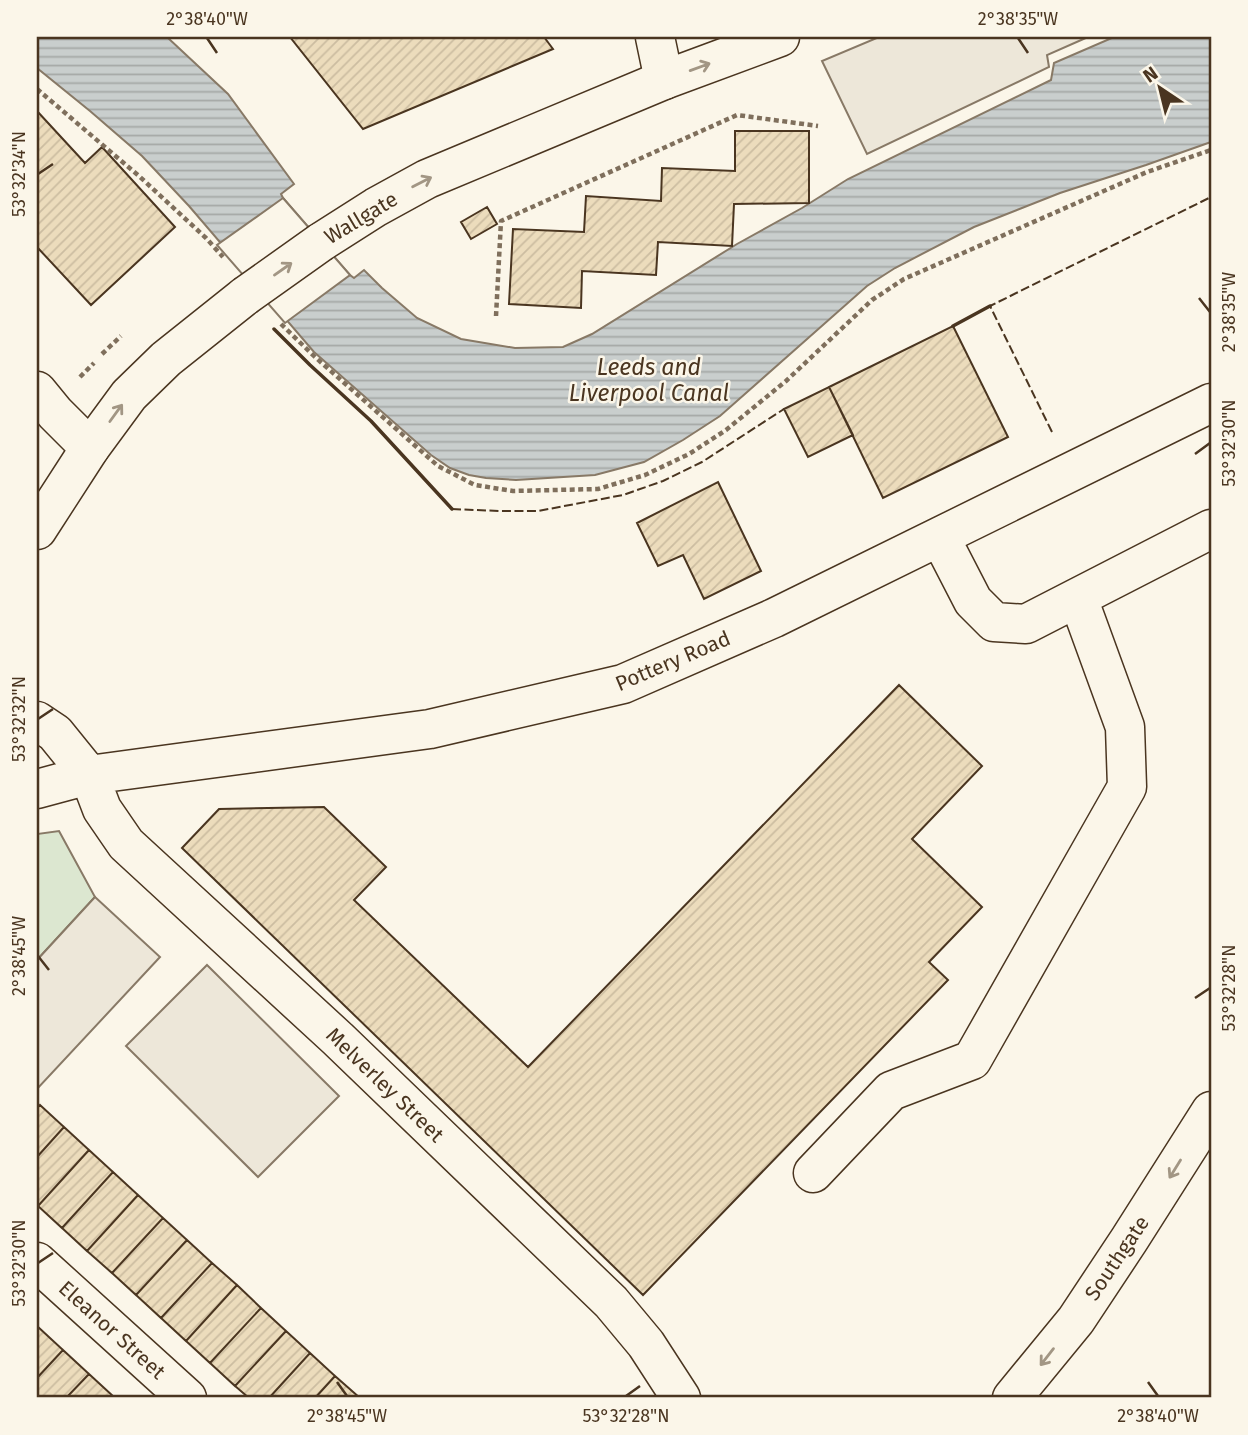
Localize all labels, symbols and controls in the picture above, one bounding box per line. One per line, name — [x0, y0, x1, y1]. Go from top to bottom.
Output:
text: 2°38'40"W — [166, 8, 248, 30]
text: 2°38'35"W — [978, 8, 1058, 30]
north arrow — [1126, 52, 1196, 122]
one-way arrow — [688, 59, 710, 72]
text: N — [1139, 61, 1162, 88]
text: 53°32'34"N — [8, 131, 30, 217]
one-way arrow — [411, 175, 432, 189]
street label: Wallgate — [320, 186, 402, 250]
one-way arrow — [273, 262, 292, 276]
text: 2°38'35"W — [1218, 272, 1240, 352]
water label: Leeds and Liverpool Canal — [569, 353, 729, 407]
text: 53°32'30"N — [1218, 399, 1240, 487]
one-way arrow — [108, 404, 123, 423]
street label: Pottery Road — [612, 625, 734, 697]
text: 53°32'32"N — [8, 676, 30, 762]
text: 2°38'45"W — [8, 916, 30, 996]
text: 53°32'28"N — [1218, 945, 1240, 1031]
street label: Melverley Street — [321, 1022, 450, 1148]
one-way arrow — [1167, 1159, 1182, 1178]
street label: Southgate — [1079, 1211, 1155, 1305]
text: 53°32'30"N — [8, 1219, 30, 1307]
street label: Eleanor Street — [53, 1275, 171, 1385]
one-way arrow — [1039, 1347, 1054, 1365]
text: 2°38'45"W — [307, 1405, 387, 1427]
text: 53°32'28"N — [583, 1405, 669, 1427]
text: 2°38'40"W — [1117, 1405, 1199, 1427]

